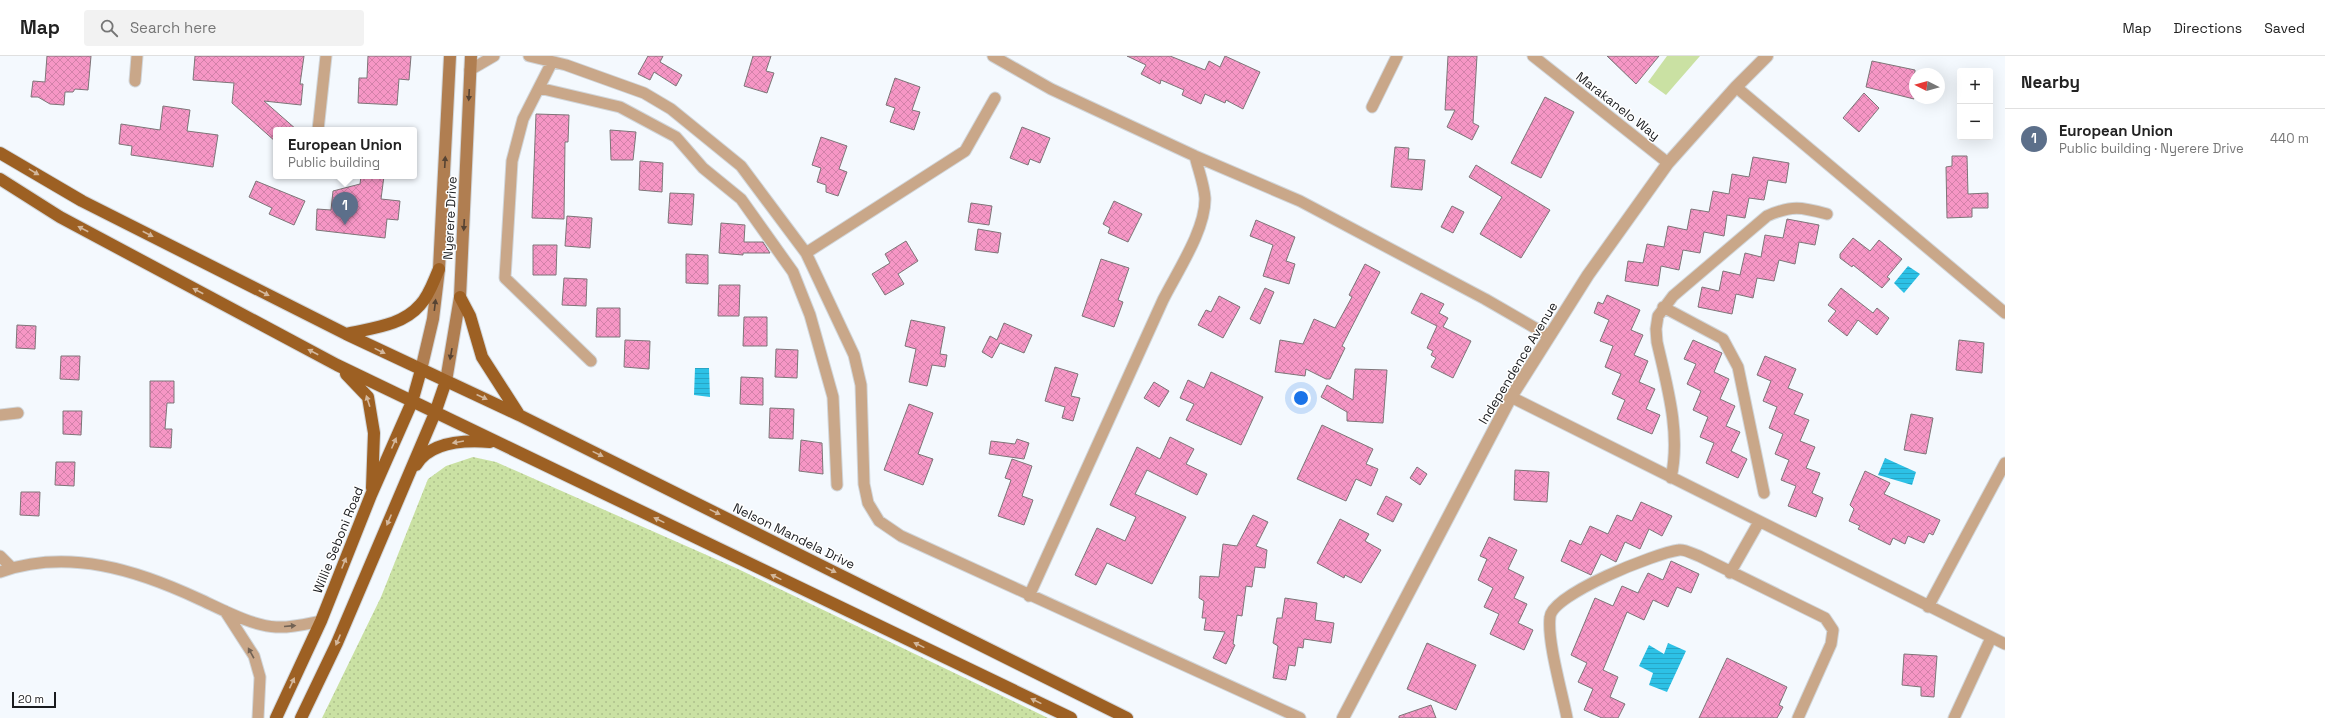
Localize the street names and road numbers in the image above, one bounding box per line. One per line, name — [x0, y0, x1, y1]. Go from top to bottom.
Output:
street label: Marakanelo Way — [1573, 68, 1663, 144]
street label: Nyerere Drive — [439, 176, 461, 260]
street label: Independence Avenue — [1475, 299, 1561, 427]
street label: Willie Seboni Road — [309, 484, 367, 596]
street label: Nelson Mandela Drive — [730, 499, 858, 573]

